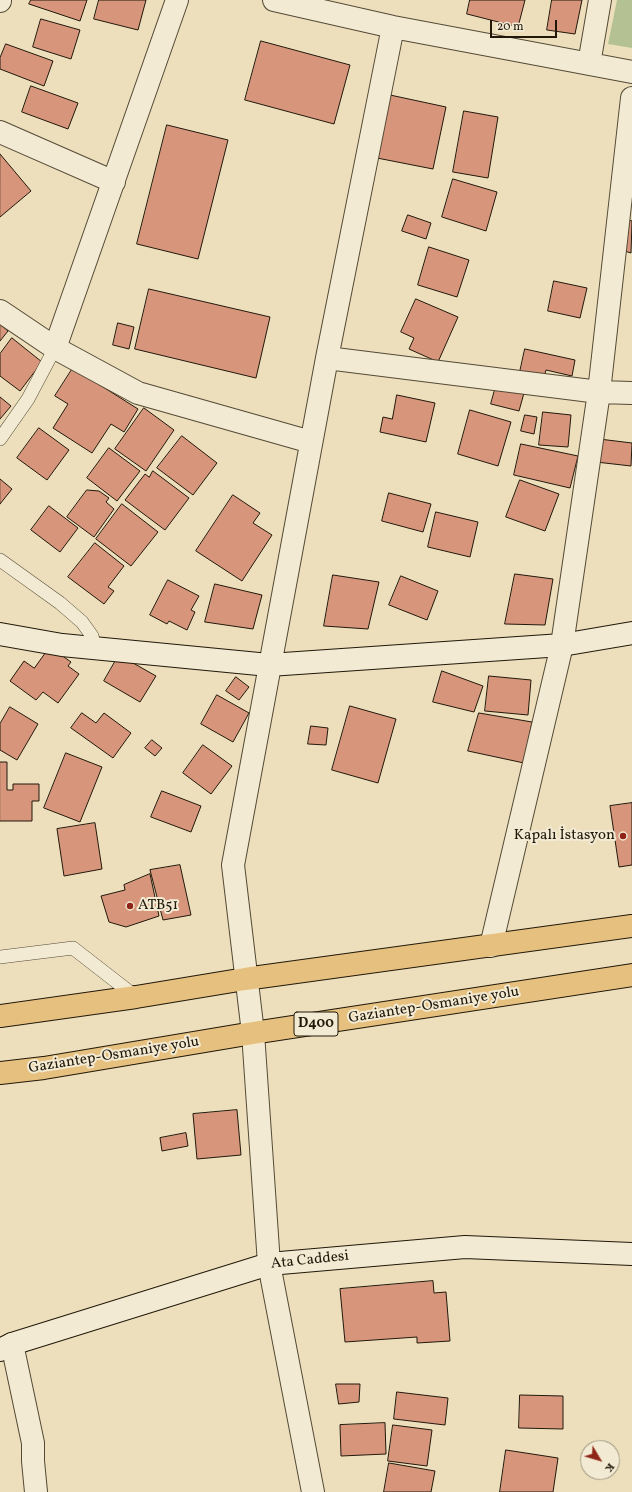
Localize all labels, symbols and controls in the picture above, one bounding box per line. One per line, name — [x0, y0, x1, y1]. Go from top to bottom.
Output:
scale bar — [492, 12, 559, 38]
text: 20 m — [497, 19, 524, 35]
place label: Kapalı İstasyon — [514, 827, 615, 845]
marker: Kapalı İstasyon — [618, 831, 628, 841]
place label: ATB51 — [138, 897, 178, 915]
marker: ATB51 — [125, 901, 135, 911]
street label: Gaziantep-Osmaniye yolu — [347, 984, 521, 1028]
road number: D400 — [294, 1012, 338, 1036]
street label: Gaziantep-Osmaniye yolu — [27, 1034, 201, 1078]
street label: Ata Caddesi — [270, 1248, 350, 1274]
north arrow — [580, 1440, 620, 1480]
text: K — [601, 1459, 617, 1475]

